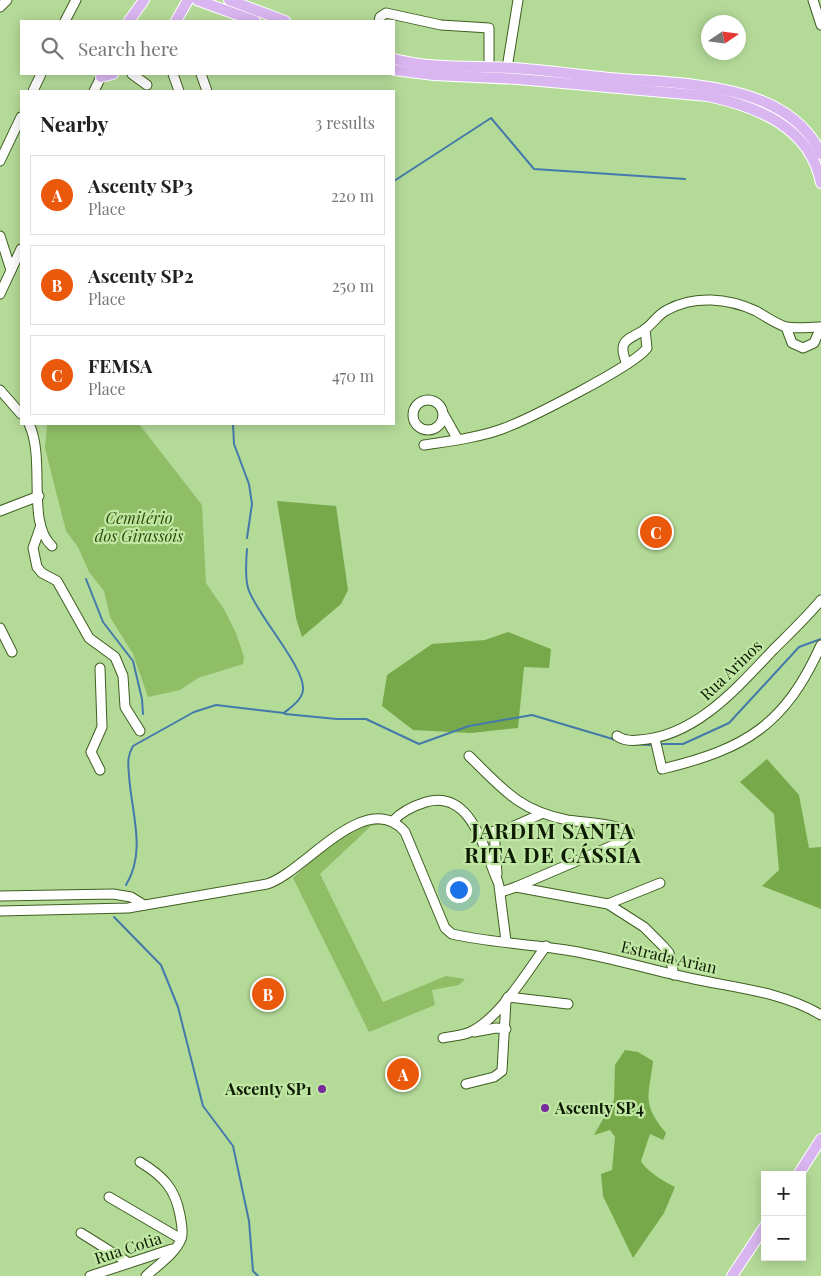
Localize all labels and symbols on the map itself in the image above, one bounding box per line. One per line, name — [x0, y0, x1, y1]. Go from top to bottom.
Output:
north arrow — [701, 15, 746, 60]
park label: Cemitério dos Girassóis — [95, 507, 183, 546]
pin: C — [640, 513, 672, 551]
street label: Rua Arinos — [695, 635, 766, 704]
district label: JARDIM SANTA RITA DE CÁSSIA — [464, 816, 642, 868]
your location — [446, 877, 472, 903]
street label: Estrada Arian — [619, 935, 719, 978]
pin: B — [252, 975, 284, 1013]
pin: A — [387, 1055, 419, 1093]
place label: Ascenty SP1 — [224, 1078, 312, 1099]
marker: Ascenty SP1 — [316, 1083, 328, 1095]
place label: Ascenty SP4 — [554, 1097, 644, 1118]
marker: Ascenty SP4 — [539, 1102, 551, 1114]
street label: Rua Cotia — [92, 1227, 164, 1268]

